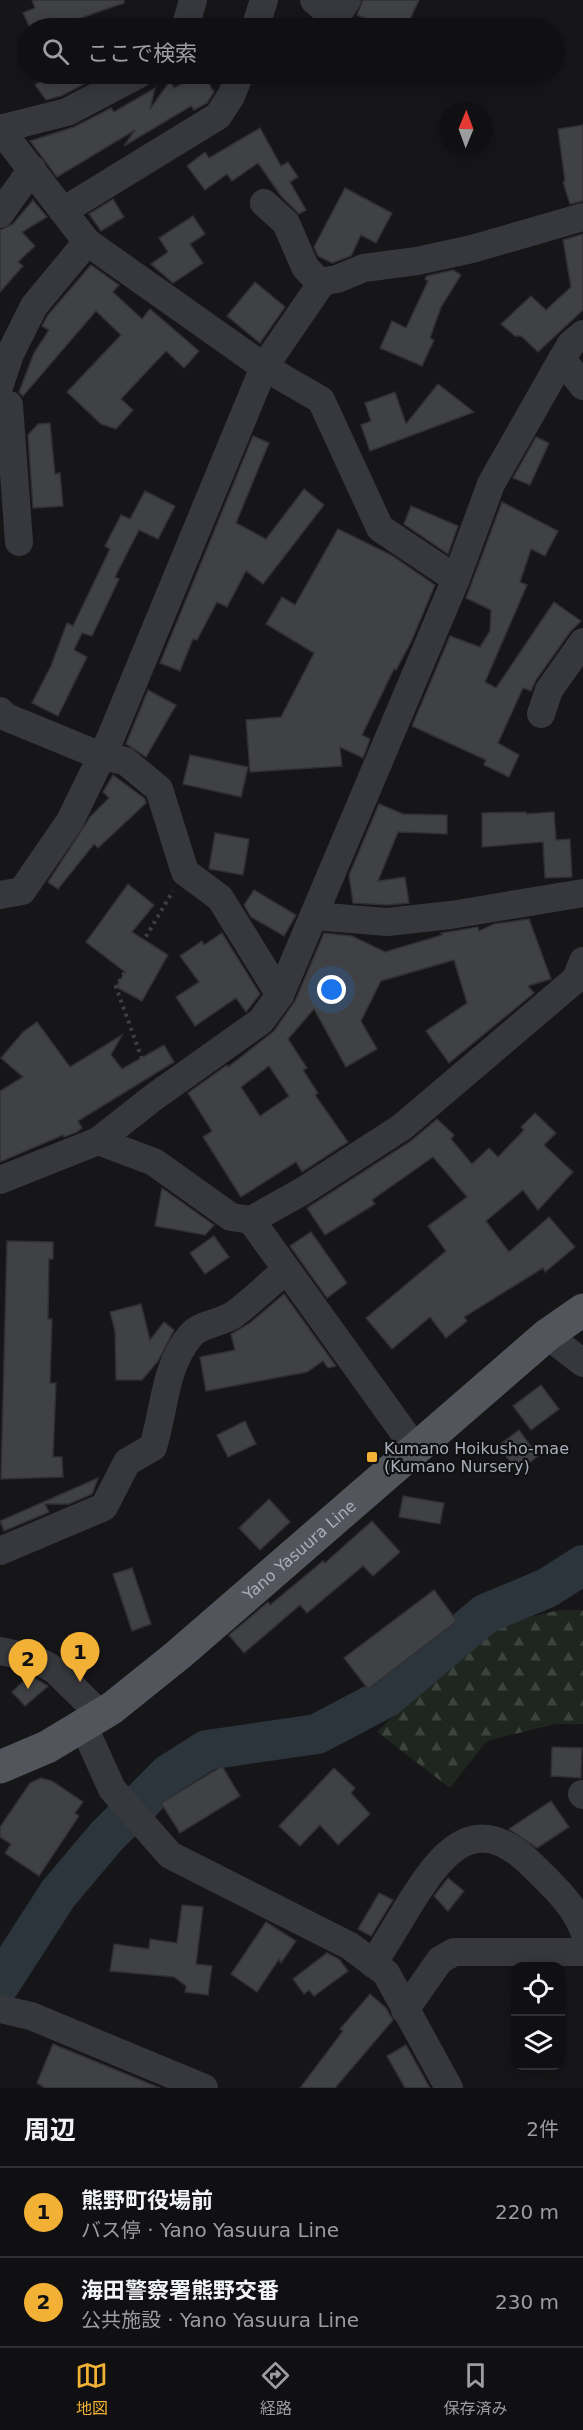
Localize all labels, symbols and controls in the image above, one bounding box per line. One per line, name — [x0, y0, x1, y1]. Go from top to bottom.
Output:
search box — [18, 18, 565, 84]
icon: search — [39, 35, 72, 68]
text: ここで検索 — [87, 41, 197, 66]
north arrow — [439, 102, 493, 156]
your location — [317, 975, 346, 1004]
place label: Kumano Hoikusho-mae (Kumano Nursery) — [384, 1439, 569, 1476]
marker: Kumano Hoikusho-mae (Kumano Nursery) — [365, 1450, 379, 1464]
street label: Yano Yasuura Line — [238, 1496, 360, 1605]
pin: 1 — [60, 1632, 100, 1682]
pin: 2 — [9, 1640, 48, 1689]
map controls — [511, 1962, 565, 2070]
button: locate — [511, 1962, 565, 2016]
button: layers — [511, 2016, 565, 2070]
text: 周辺 — [24, 2115, 76, 2145]
text: 2件 — [526, 2117, 559, 2141]
text: 熊野町役場前 — [81, 2188, 213, 2213]
text: 1 — [37, 2200, 50, 2224]
text: 220 m — [495, 2200, 559, 2224]
text: バス停 · Yano Yasuura Line — [81, 2218, 339, 2242]
text: 海田警察署熊野交番 — [81, 2278, 279, 2303]
text: 2 — [37, 2290, 50, 2314]
text: 230 m — [495, 2290, 559, 2314]
text: 公共施設 · Yano Yasuura Line — [81, 2308, 359, 2332]
tab: 地図 — [75, 2359, 108, 2419]
tab: 経路 — [259, 2359, 292, 2419]
tab: 保存済み — [443, 2359, 507, 2419]

